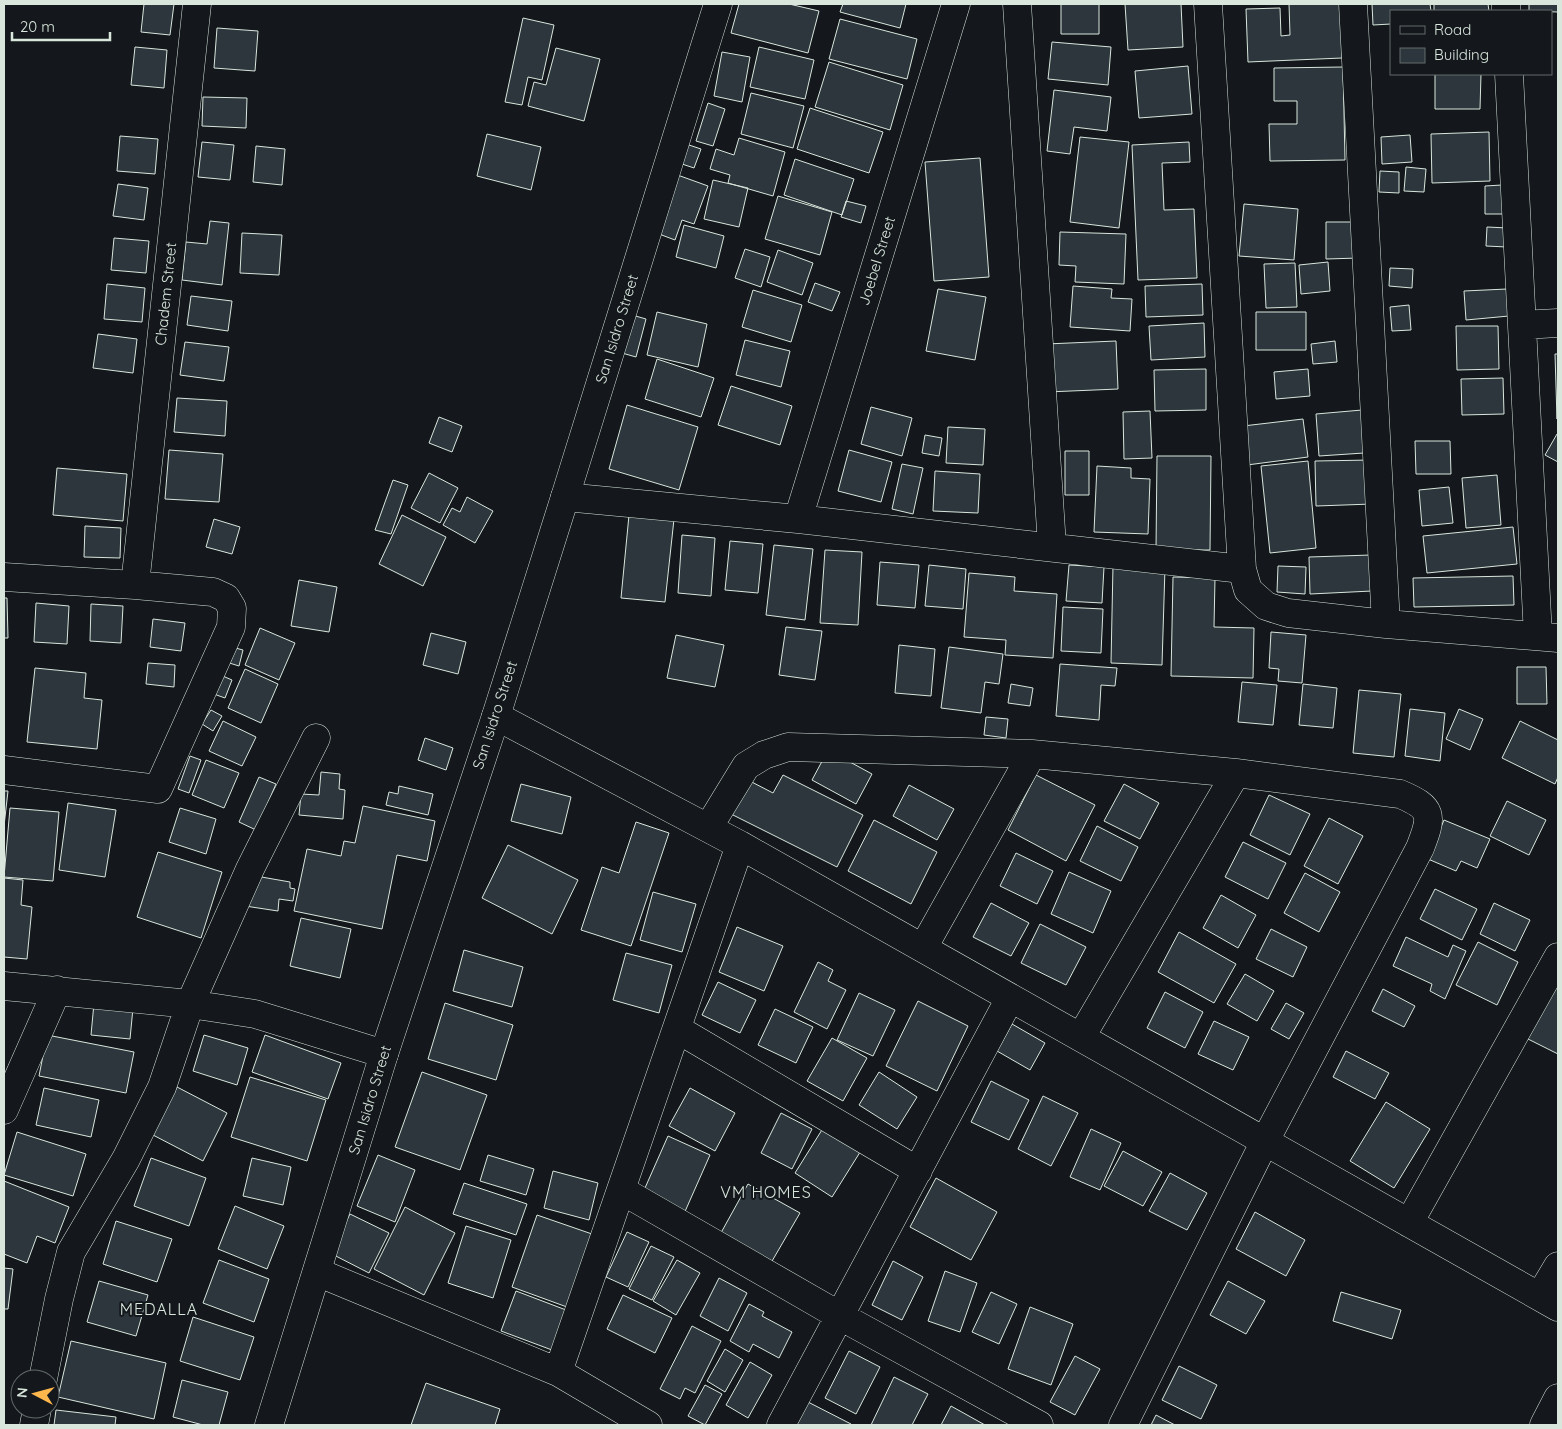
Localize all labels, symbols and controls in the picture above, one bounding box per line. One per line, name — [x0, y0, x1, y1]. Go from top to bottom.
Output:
scale bar — [12, 10, 110, 42]
legend — [1390, 10, 1552, 75]
text: 20 m — [20, 17, 55, 36]
text: Road — [1434, 20, 1471, 39]
text: Building — [1434, 45, 1489, 64]
street label: Joebel Street — [854, 214, 899, 308]
street label: Chadem Street — [151, 241, 180, 347]
street label: San Isidro Street — [591, 272, 642, 386]
street label: San Isidro Street — [468, 658, 521, 772]
street label: San Isidro Street — [344, 1043, 395, 1157]
district label: VM HOMES — [720, 1182, 812, 1202]
district label: MEDALLA — [120, 1299, 198, 1319]
north arrow — [10, 1369, 60, 1419]
text: N — [13, 1387, 32, 1399]

